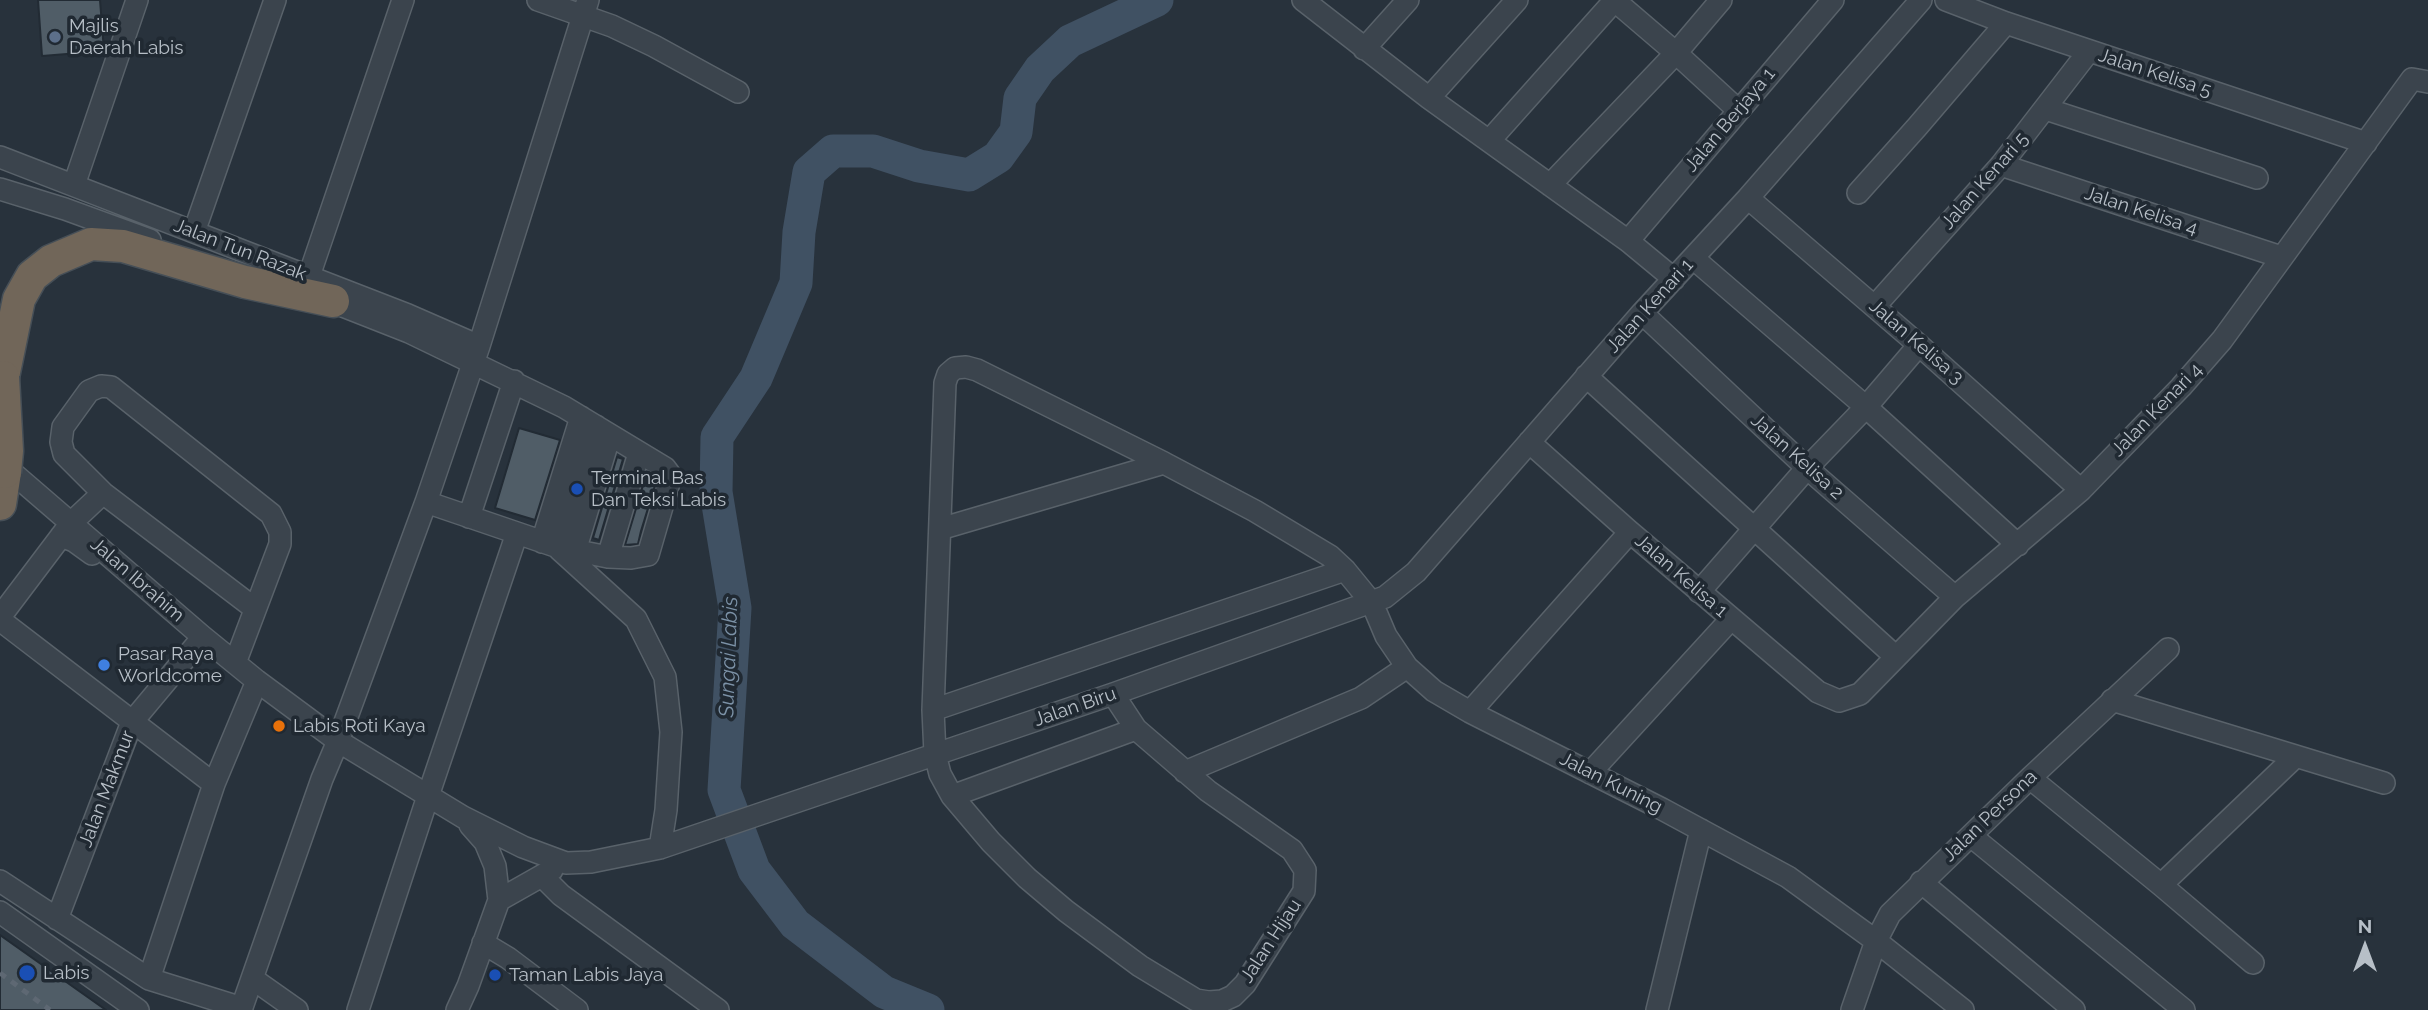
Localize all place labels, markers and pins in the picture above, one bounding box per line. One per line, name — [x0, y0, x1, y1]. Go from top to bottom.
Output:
place label: Majlis Daerah Labis — [69, 15, 183, 59]
marker: Majlis Daerah Labis — [47, 29, 63, 45]
place label: Terminal Bas Dan Teksi Labis — [591, 467, 726, 511]
marker: Terminal Bas Dan Teksi Labis — [569, 481, 585, 497]
place label: Pasar Raya Worldcome — [118, 643, 222, 687]
marker: Pasar Raya Worldcome — [96, 657, 112, 673]
place label: Labis Roti Kaya — [293, 715, 426, 737]
marker: Labis Roti Kaya — [271, 718, 287, 734]
place label: Labis — [43, 962, 89, 984]
marker: Labis — [17, 963, 37, 983]
place label: Taman Labis Jaya — [509, 964, 663, 986]
marker: Taman Labis Jaya — [487, 967, 503, 983]

